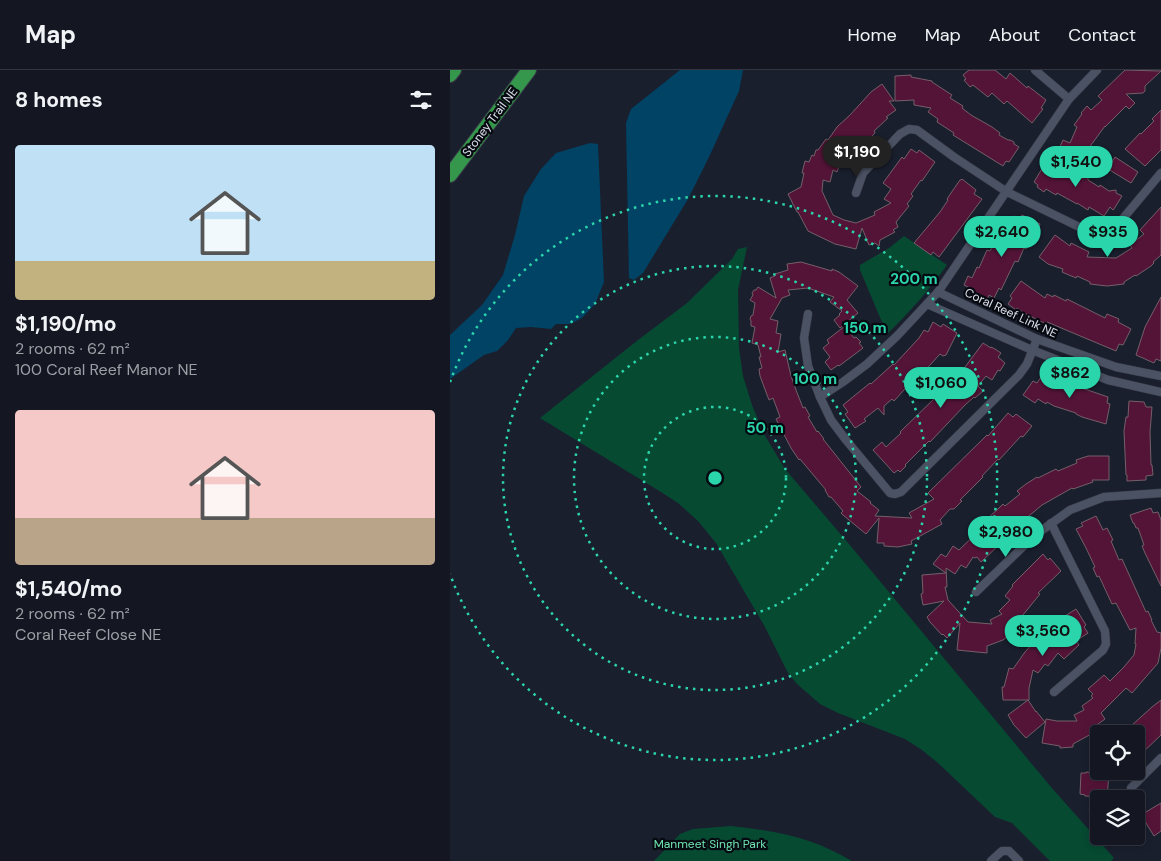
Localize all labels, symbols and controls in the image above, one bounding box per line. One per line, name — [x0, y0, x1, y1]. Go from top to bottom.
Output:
text: Map — [25, 19, 76, 50]
text: Home — [847, 23, 897, 47]
text: Map — [925, 23, 961, 47]
text: About — [989, 23, 1040, 47]
text: Contact — [1068, 23, 1136, 47]
street label: Stoney Trail NE — [459, 84, 521, 160]
text: 8 homes — [15, 86, 103, 114]
icon: filters — [407, 86, 435, 114]
pin: $1,190 — [816, 136, 898, 178]
text: $1,190 — [834, 141, 880, 162]
pin: $1,540 — [1035, 146, 1117, 188]
text: $1,540 — [1050, 151, 1102, 172]
icon: home — [180, 178, 270, 268]
pin: $2,640 — [961, 216, 1043, 258]
pin: $935 — [1078, 216, 1138, 258]
text: $2,640 — [975, 221, 1029, 242]
text: $935 — [1088, 221, 1128, 242]
text: 200 m — [890, 269, 938, 289]
street label: Coral Reef Link NE — [962, 284, 1060, 342]
text: $1,190/mo — [15, 310, 117, 338]
text: 150 m — [844, 318, 887, 338]
text: 2 rooms · 62 m² — [15, 338, 130, 359]
pin: $862 — [1040, 356, 1100, 399]
text: 100 Coral Reef Manor NE — [15, 359, 198, 380]
text: $862 — [1051, 362, 1090, 383]
pin: $1,060 — [900, 366, 982, 409]
text: 100 m — [793, 369, 837, 389]
text: $1,060 — [915, 372, 967, 393]
text: 50 m — [746, 418, 784, 438]
icon: home — [180, 443, 270, 533]
centre of rings — [706, 469, 724, 487]
pin: $2,980 — [965, 516, 1047, 558]
text: $2,980 — [979, 521, 1033, 542]
text: $1,540/mo — [15, 575, 122, 603]
text: 2 rooms · 62 m² — [15, 603, 130, 624]
pin: $3,560 — [1002, 614, 1084, 657]
text: $3,560 — [1016, 620, 1070, 641]
text: Coral Reef Close NE — [15, 624, 161, 645]
map controls — [1090, 725, 1145, 845]
button: locate — [1090, 725, 1145, 780]
button: layers — [1090, 790, 1145, 845]
park label: Manmeet Singh Park — [654, 836, 766, 852]

